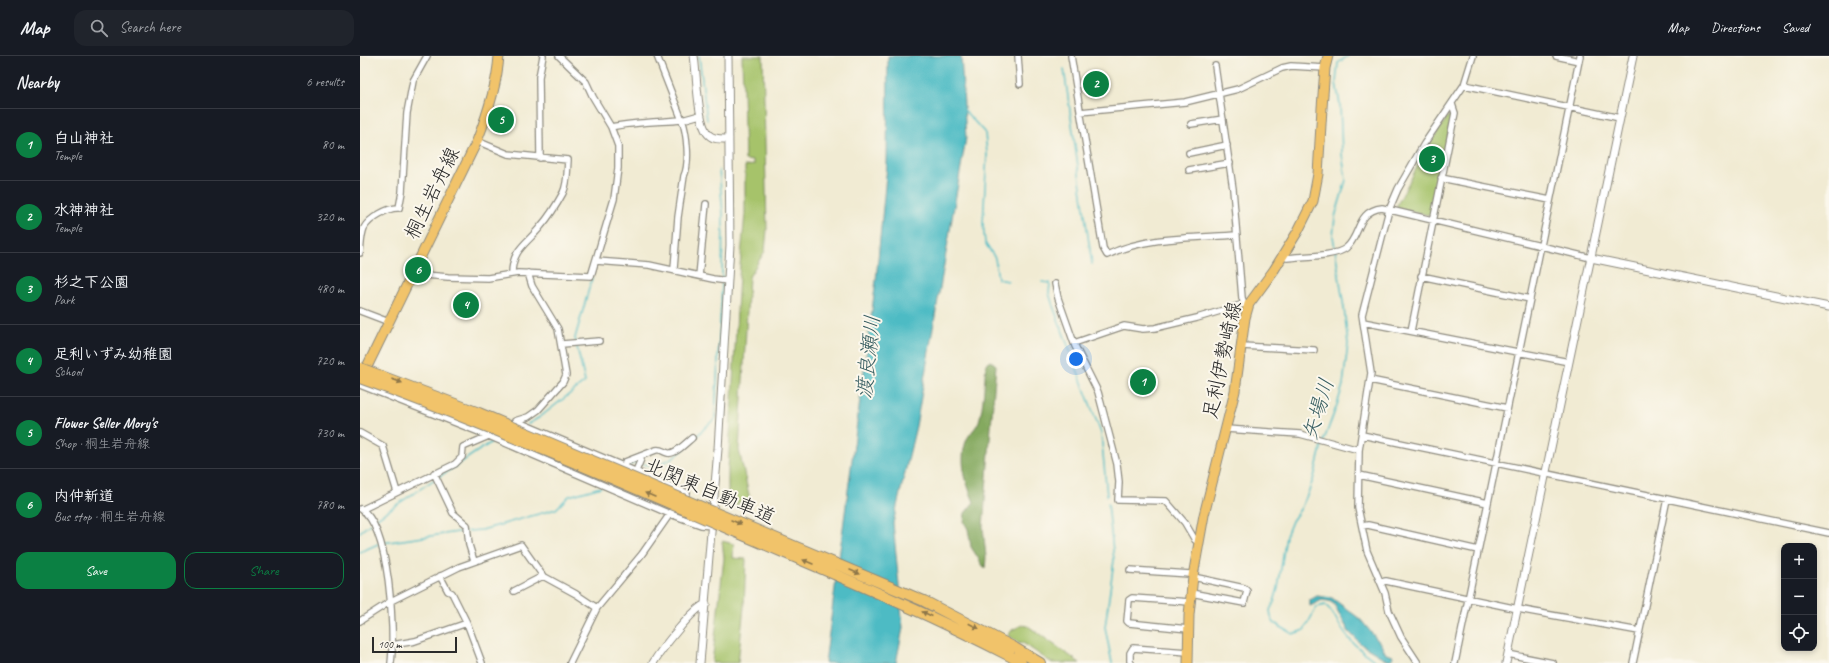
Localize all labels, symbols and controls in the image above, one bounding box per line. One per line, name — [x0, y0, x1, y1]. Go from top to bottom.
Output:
search box — [74, 10, 354, 46]
text: Map — [20, 16, 50, 40]
icon: search — [88, 17, 110, 39]
text: Search here — [120, 18, 181, 37]
text: Map — [1668, 19, 1689, 36]
text: Directions — [1711, 19, 1760, 36]
text: Saved — [1782, 19, 1809, 36]
pin: 2 — [1083, 69, 1109, 99]
text: Nearby — [16, 72, 59, 93]
text: 6 results — [306, 74, 344, 90]
pin: 5 — [488, 105, 514, 135]
text: 白山神社 — [54, 129, 114, 148]
text: 1 — [26, 137, 32, 153]
text: 80 m — [322, 137, 344, 153]
street label: 桐生岩舟線 — [399, 143, 465, 243]
pin: 3 — [1419, 144, 1445, 174]
text: Temple — [54, 148, 82, 164]
text: 水神神社 — [54, 201, 114, 220]
text: 2 — [26, 209, 32, 225]
text: 320 m — [316, 209, 344, 225]
text: Temple — [54, 220, 82, 236]
pin: 6 — [405, 255, 431, 285]
text: 杉之下公園 — [54, 273, 129, 292]
text: 3 — [26, 281, 32, 297]
text: 480 m — [316, 281, 344, 297]
pin: 4 — [453, 290, 479, 320]
text: Park — [54, 292, 75, 308]
street label: 足利伊勢崎線 — [1197, 299, 1247, 421]
water label: 渡良瀬川 — [851, 314, 885, 400]
text: 足利いずみ幼稚園 — [54, 345, 173, 364]
your location — [1066, 349, 1086, 369]
text: 4 — [26, 353, 32, 369]
text: 720 m — [316, 353, 344, 369]
text: School — [54, 364, 82, 380]
pin: 1 — [1130, 367, 1156, 397]
water label: 矢場川 — [1296, 375, 1340, 443]
one-way arrow — [391, 378, 403, 384]
text: Flower Seller Mory's — [54, 414, 157, 433]
text: 5 — [26, 425, 32, 441]
text: 730 m — [316, 425, 344, 441]
text: Shop · 桐生岩舟線 — [54, 436, 150, 452]
street label: 北関東自動車道 — [641, 452, 779, 530]
text: 内仲新道 — [54, 487, 114, 506]
one-way arrow — [645, 492, 656, 498]
text: 6 — [26, 497, 32, 513]
text: 780 m — [316, 497, 344, 513]
text: Bus stop · 桐生岩舟線 — [54, 509, 165, 525]
one-way arrow — [730, 519, 742, 525]
map controls — [1781, 543, 1817, 651]
button: + — [1781, 543, 1817, 579]
button: Save — [16, 552, 176, 589]
button: Share — [184, 552, 344, 589]
one-way arrow — [801, 559, 813, 565]
one-way arrow — [850, 570, 862, 576]
button: − — [1781, 579, 1817, 615]
one-way arrow — [921, 611, 933, 617]
button: locate — [1781, 615, 1817, 651]
one-way arrow — [968, 623, 980, 629]
scale bar — [372, 635, 457, 654]
text: 100 m — [378, 637, 402, 651]

